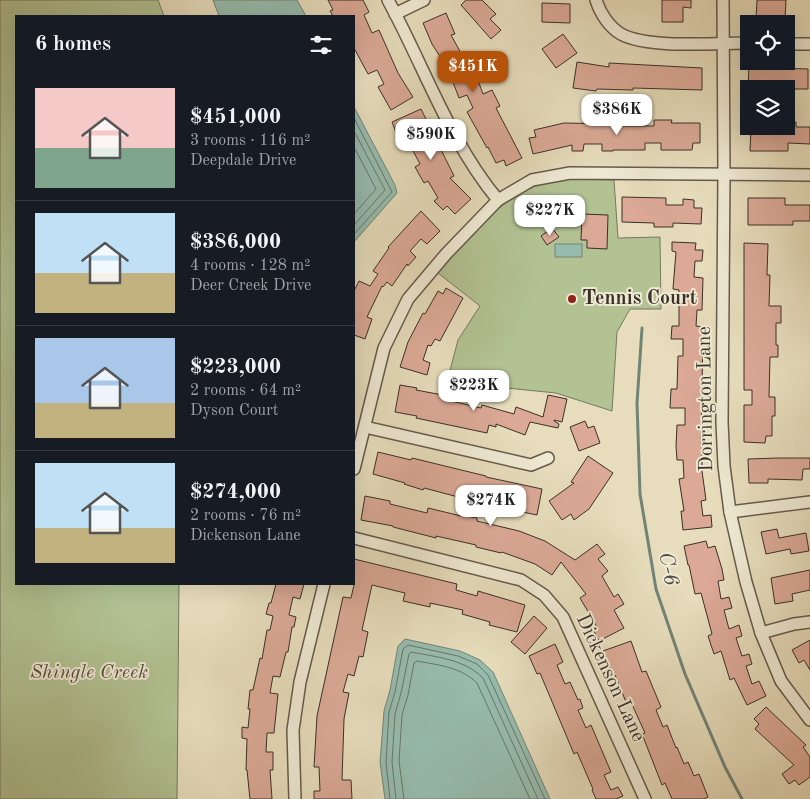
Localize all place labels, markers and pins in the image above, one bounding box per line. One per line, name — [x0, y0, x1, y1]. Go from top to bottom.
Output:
pin: $451K — [438, 51, 508, 93]
pin: $386K — [582, 94, 652, 136]
pin: $590K — [396, 119, 466, 161]
pin: $227K — [515, 194, 585, 237]
place label: Tennis Court — [582, 289, 697, 309]
marker: Tennis Court — [566, 293, 578, 305]
pin: $223K — [439, 370, 509, 412]
pin: $274K — [456, 484, 526, 527]

